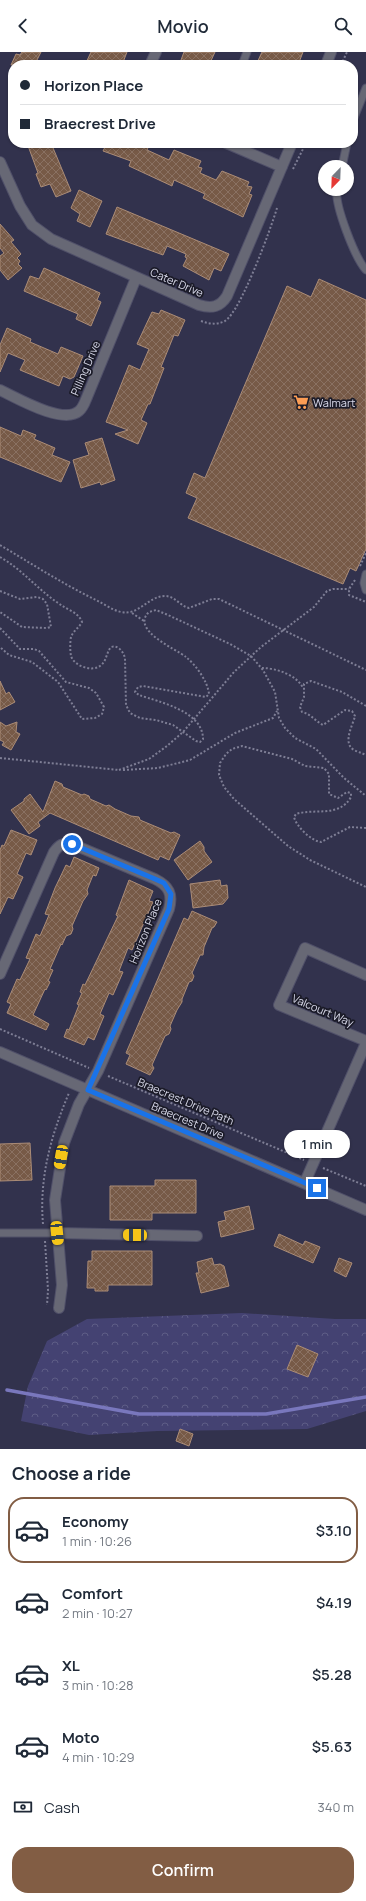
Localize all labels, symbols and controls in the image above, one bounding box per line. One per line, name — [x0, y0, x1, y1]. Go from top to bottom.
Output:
text: Movio — [157, 14, 209, 38]
icon: back — [12, 15, 34, 37]
icon: search — [332, 15, 354, 37]
text: Horizon Place — [44, 75, 143, 96]
text: Braecrest Drive — [44, 113, 156, 134]
north arrow — [318, 160, 354, 196]
map controls — [318, 160, 354, 196]
street label: Cater Drive — [148, 264, 206, 300]
street label: Pilling Drive — [67, 338, 103, 398]
supermarket icon: Walmart — [292, 393, 310, 411]
place label: Walmart — [313, 395, 355, 410]
route start — [63, 835, 81, 853]
street label: Horizon Place — [125, 896, 165, 966]
street label: Valcourt Way — [290, 990, 356, 1030]
street label: Braecrest Drive Path — [136, 1075, 236, 1127]
street label: Braecrest Drive — [150, 1099, 226, 1141]
callout: 1 min — [284, 1130, 350, 1158]
text: 1 min — [302, 1135, 333, 1153]
car — [53, 1144, 69, 1170]
route end — [308, 1179, 326, 1197]
car — [50, 1220, 64, 1246]
car — [123, 1229, 147, 1241]
text: Choose a ride — [12, 1461, 131, 1485]
text: Economy — [62, 1511, 129, 1532]
icon: car — [14, 1512, 50, 1548]
text: $3.10 — [316, 1520, 352, 1541]
text: 1 min · 10:26 — [62, 1532, 132, 1550]
text: Comfort — [62, 1583, 123, 1604]
icon: car — [14, 1584, 50, 1620]
text: $4.19 — [316, 1592, 352, 1613]
text: 2 min · 10:27 — [62, 1604, 133, 1622]
text: XL — [62, 1655, 80, 1676]
icon: car — [14, 1656, 50, 1692]
text: $5.28 — [312, 1664, 352, 1685]
text: 3 min · 10:28 — [62, 1676, 134, 1694]
text: Moto — [62, 1727, 99, 1748]
icon: car — [14, 1728, 50, 1764]
text: $5.63 — [312, 1736, 352, 1757]
text: 4 min · 10:29 — [62, 1748, 135, 1766]
icon: cash — [12, 1796, 34, 1818]
text: Cash — [44, 1797, 80, 1818]
text: 340 m — [318, 1798, 354, 1816]
button: Confirm — [12, 1847, 354, 1893]

